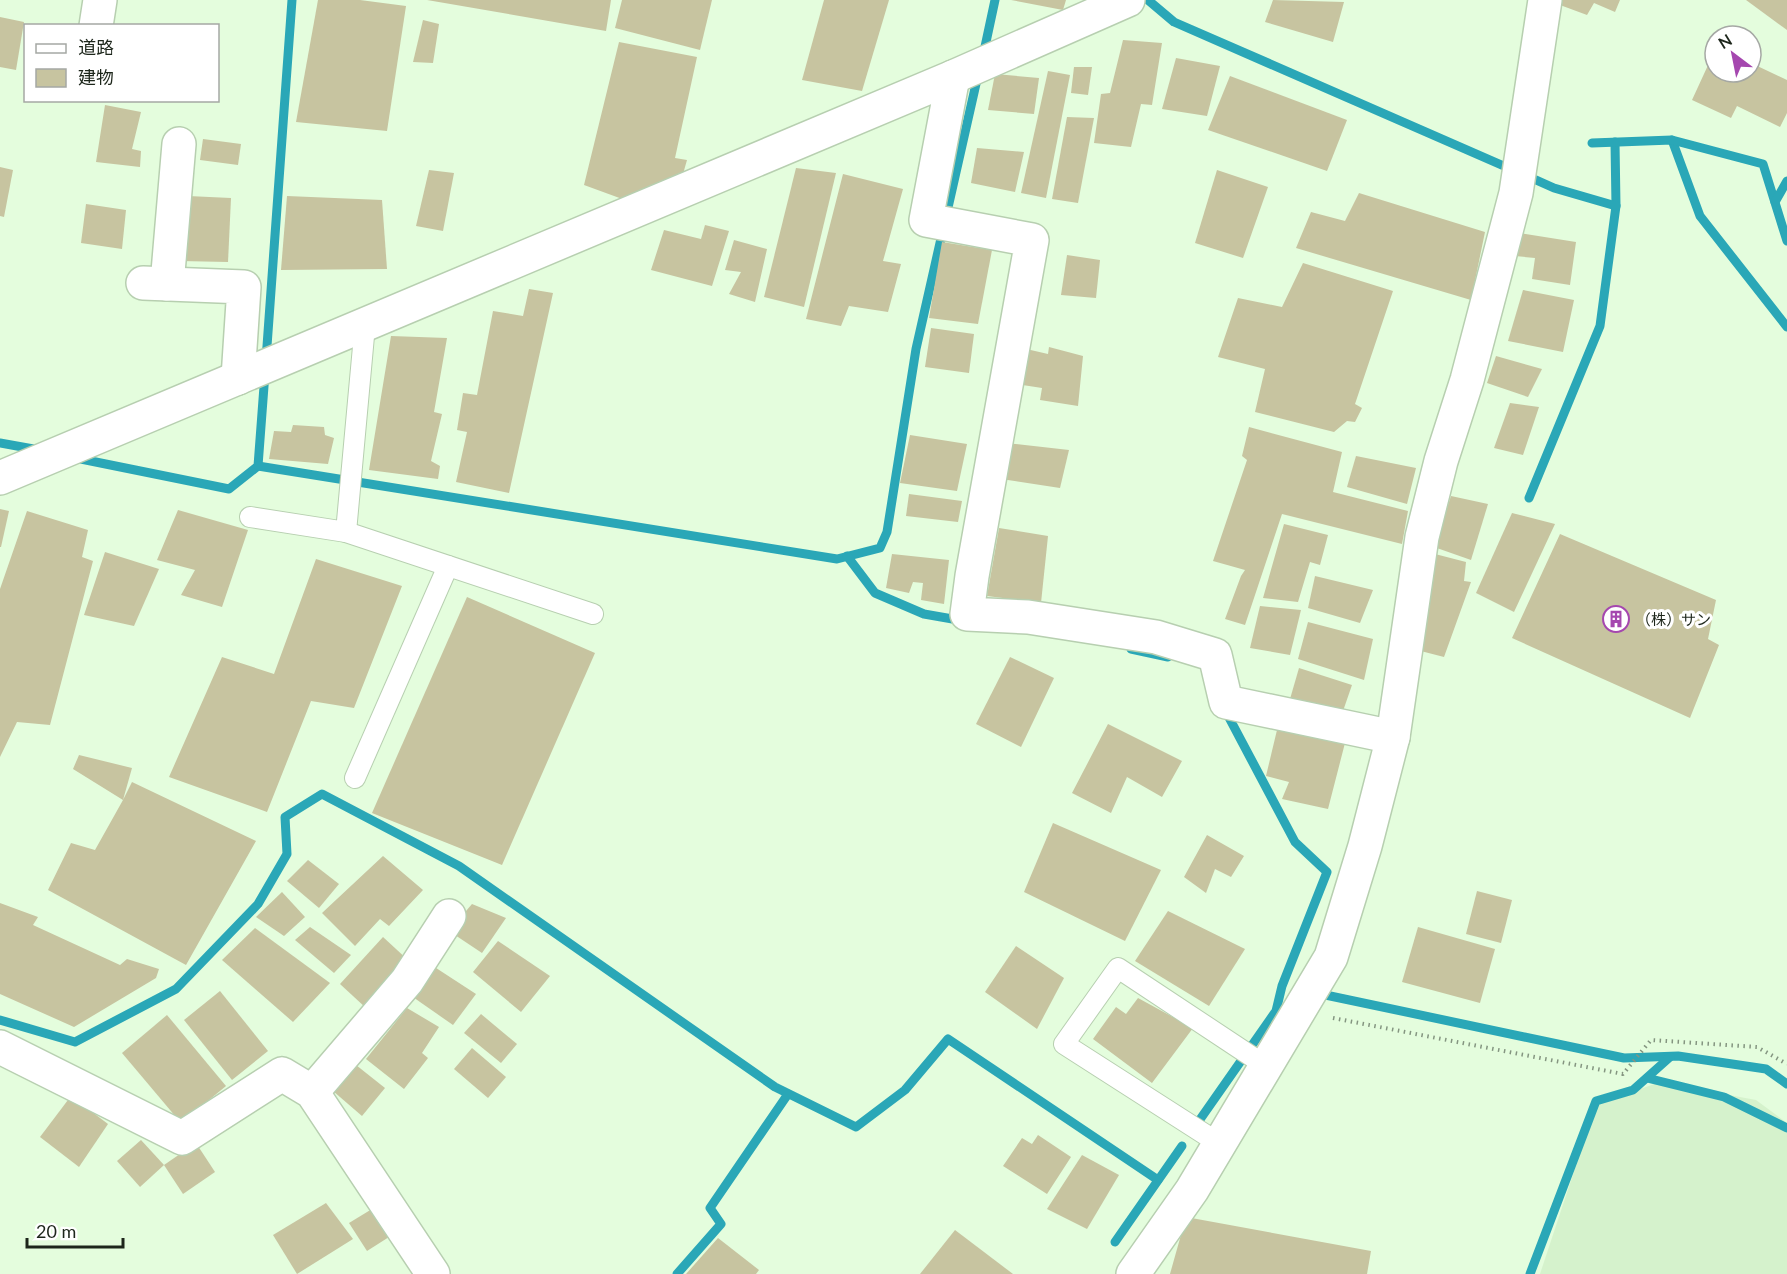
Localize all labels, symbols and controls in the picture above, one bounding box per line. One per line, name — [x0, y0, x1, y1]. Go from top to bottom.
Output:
legend — [24, 24, 219, 102]
north arrow — [1703, 24, 1763, 84]
text: N — [1715, 30, 1735, 52]
text: 道路 — [78, 36, 114, 58]
text: 建物 — [78, 66, 114, 88]
building icon: （株）サン — [1601, 604, 1631, 634]
place label: （株）サン — [1636, 610, 1711, 628]
scale bar — [27, 1211, 123, 1249]
text: 20 m — [36, 1220, 76, 1242]

